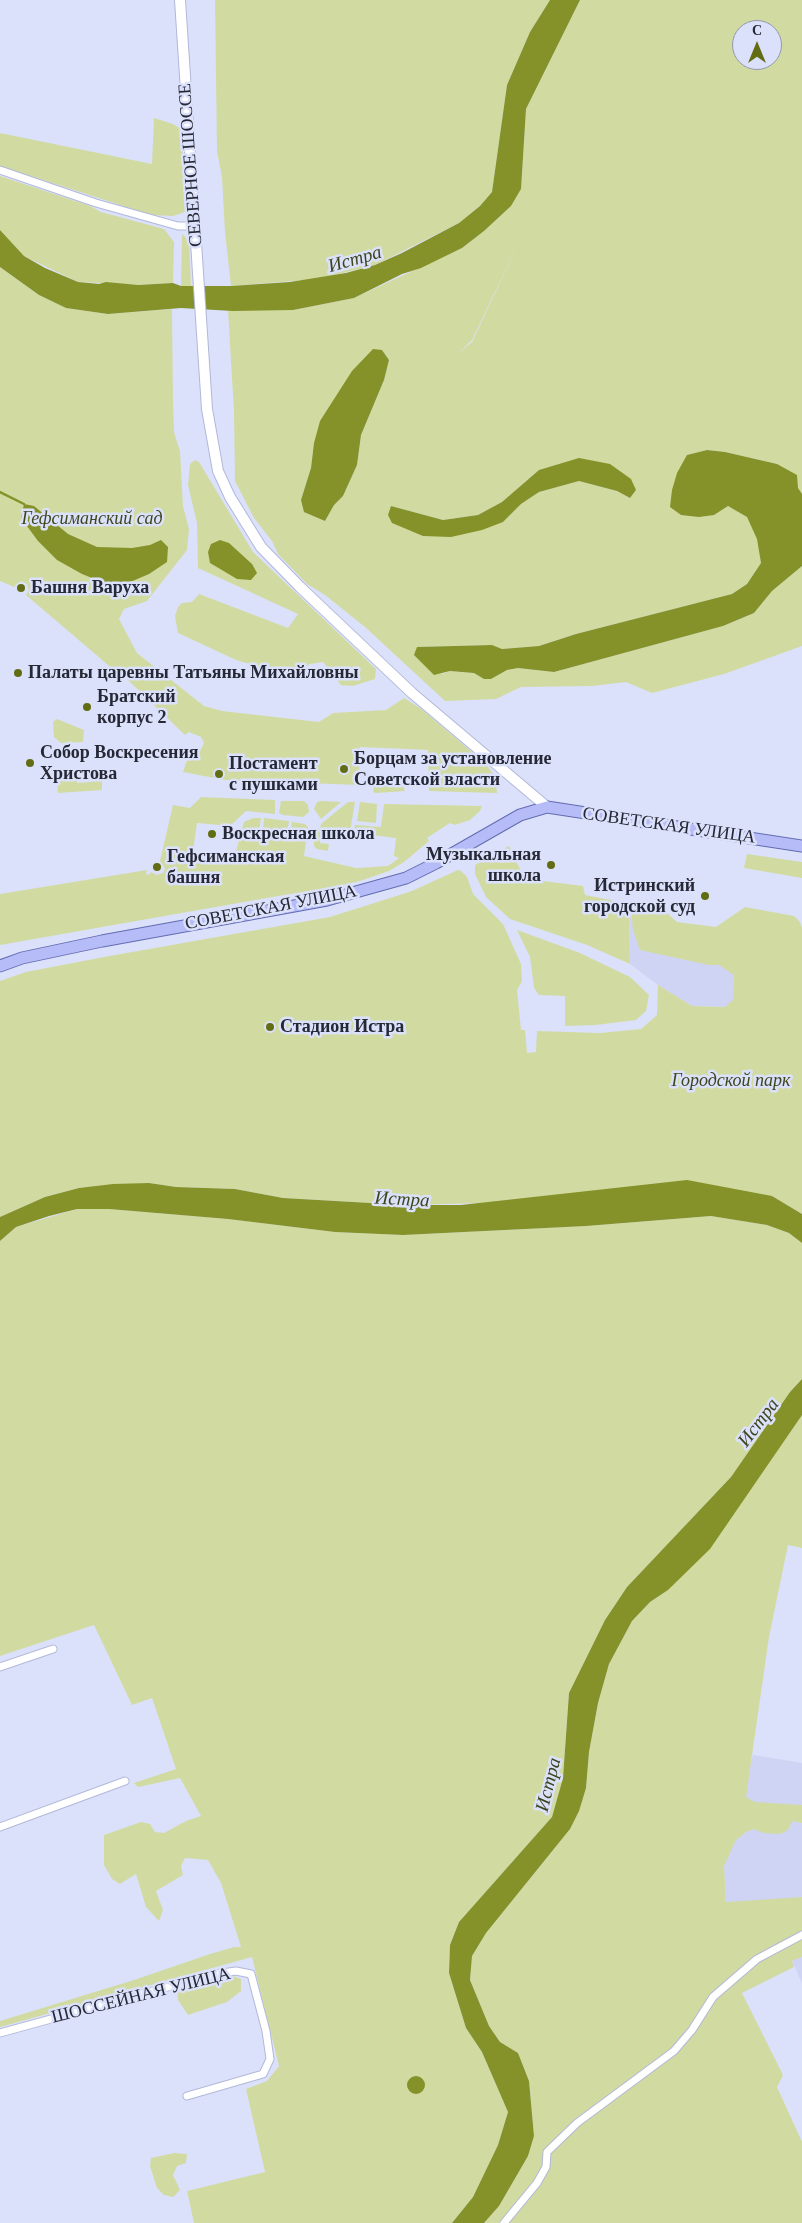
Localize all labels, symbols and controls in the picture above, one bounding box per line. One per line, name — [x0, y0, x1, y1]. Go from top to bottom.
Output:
north arrow — [732, 20, 782, 70]
text: С — [752, 23, 762, 38]
street label: СЕВЕРНОЕ ШОССЕ — [175, 83, 207, 247]
water label: Истра — [325, 241, 385, 279]
park label: Гефсиманский сад — [22, 508, 162, 530]
place label: Башня Варуха — [31, 577, 149, 599]
marker: Башня Варуха — [15, 582, 27, 594]
place label: Палаты царевны Татьяны Михайловны — [28, 662, 359, 684]
marker: Палаты царевны Татьяны Михайловны — [12, 667, 24, 679]
place label: Братский корпус 2 — [97, 686, 176, 729]
marker: Братский корпус 2 — [81, 701, 93, 713]
place label: Собор Воскресения Христова — [40, 742, 199, 784]
place label: Борцам за установление Советской власти — [354, 748, 551, 791]
place label: Постамент с пушками — [229, 753, 318, 796]
marker: Собор Воскресения Христова — [24, 757, 36, 769]
marker: Борцам за установление Советской власти — [338, 763, 350, 775]
marker: Постамент с пушками — [213, 768, 225, 780]
street label: СОВЕТСКАЯ УЛИЦА — [581, 803, 757, 849]
place label: Воскресная школа — [222, 823, 374, 845]
marker: Воскресная школа — [206, 828, 218, 840]
place label: Музыкальная школа — [426, 844, 541, 886]
place label: Гефсиманская башня — [167, 846, 284, 889]
marker: Музыкальная школа — [545, 859, 557, 871]
marker: Гефсиманская башня — [151, 861, 163, 873]
place label: Истринский городской суд — [584, 875, 695, 918]
street label: СОВЕТСКАЯ УЛИЦА — [183, 881, 359, 935]
marker: Истринский городской суд — [699, 890, 711, 902]
place label: Стадион Истра — [280, 1016, 404, 1038]
marker: Стадион Истра — [264, 1021, 276, 1033]
park label: Городской парк — [672, 1070, 790, 1092]
water label: Истра — [374, 1187, 430, 1213]
water label: Истра — [733, 1394, 785, 1452]
water label: Истра — [531, 1756, 567, 1814]
street label: ШОССЕЙНАЯ УЛИЦА — [49, 1963, 233, 2029]

